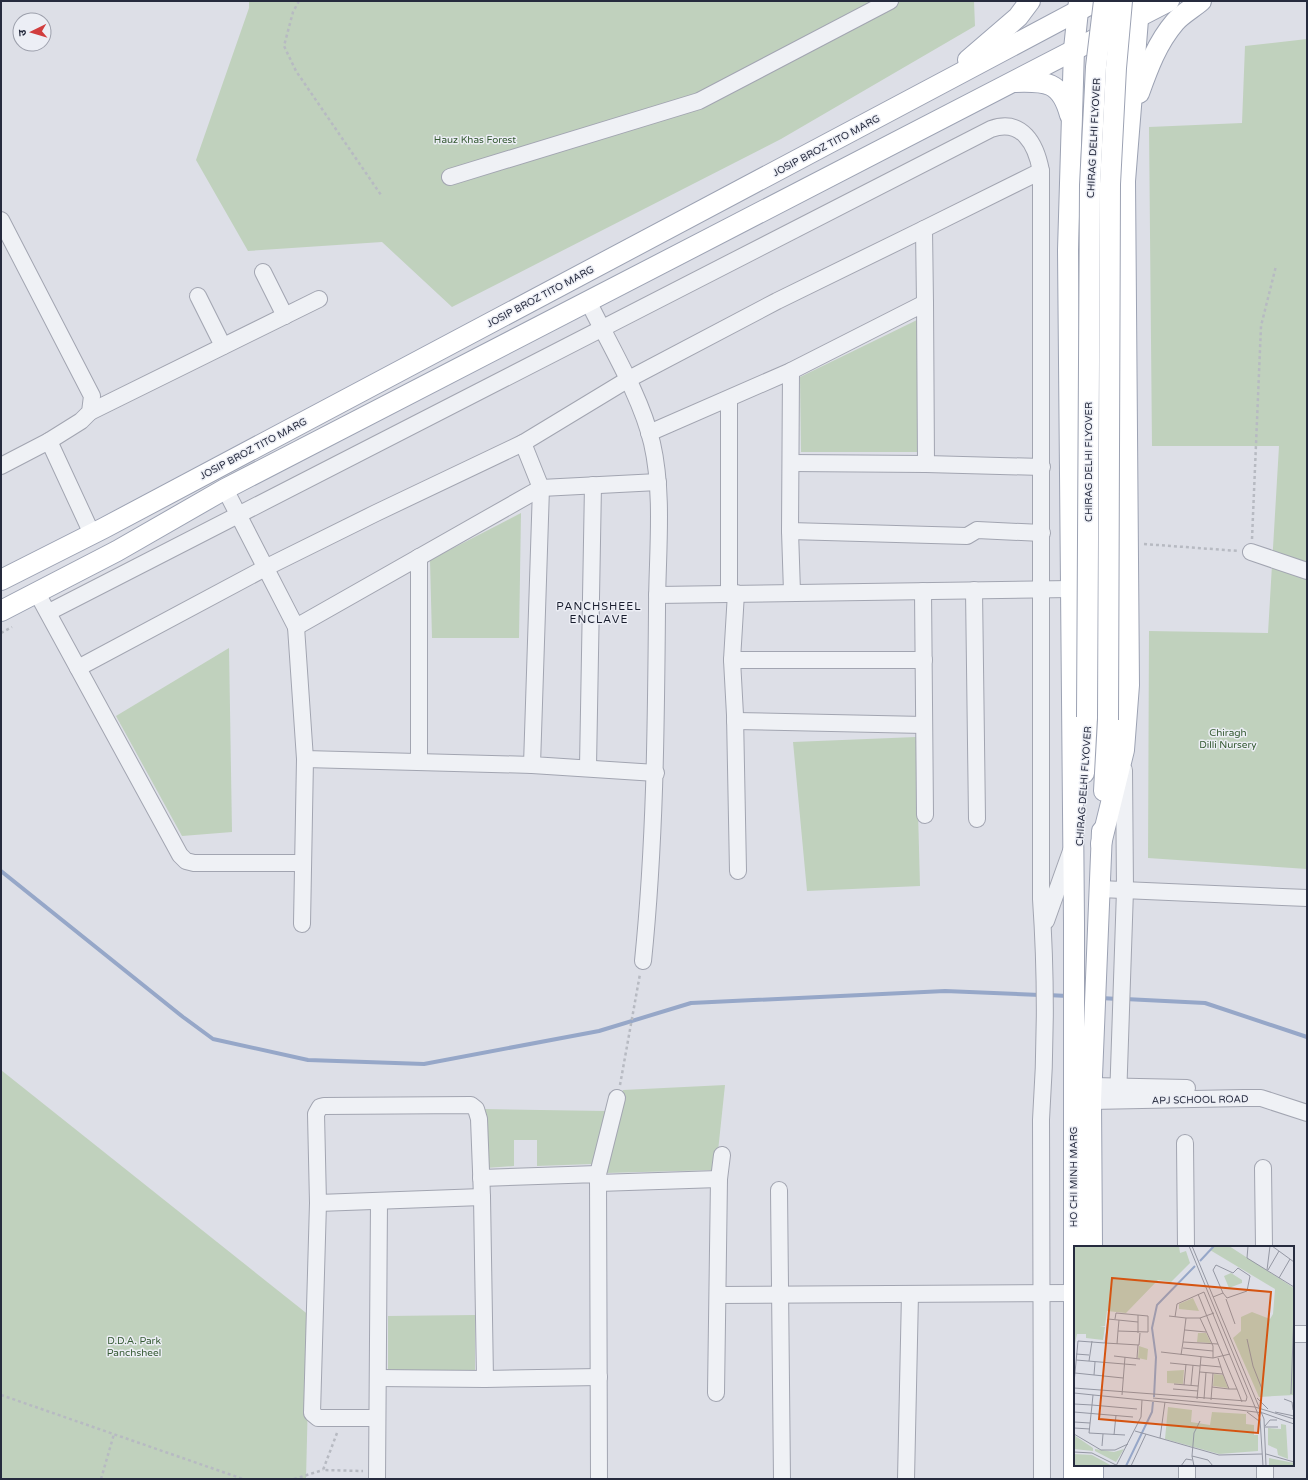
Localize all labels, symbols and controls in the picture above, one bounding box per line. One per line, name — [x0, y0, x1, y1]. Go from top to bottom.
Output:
north arrow — [12, 12, 52, 52]
text: उ — [16, 28, 29, 37]
street label: CHIRAG DELHI FLYOVER — [1085, 78, 1103, 198]
street label: JOSIP BROZ TITO MARG — [771, 113, 882, 179]
park label: Hauz Khas Forest — [434, 134, 516, 146]
street label: JOSIP BROZ TITO MARG — [485, 264, 596, 330]
street label: CHIRAG DELHI FLYOVER — [1083, 402, 1095, 522]
street label: JOSIP BROZ TITO MARG — [198, 416, 309, 482]
district label: PANCHSHEEL ENCLAVE — [556, 600, 642, 626]
street label: CHIRAG DELHI FLYOVER — [1074, 726, 1094, 846]
park label: Chiragh Dilli Nursery — [1199, 727, 1257, 751]
street label: APJ SCHOOL ROAD — [1152, 1093, 1248, 1107]
street label: HO CHI MINH MARG — [1068, 1127, 1080, 1227]
inset map — [1074, 1246, 1294, 1466]
park label: D.D.A. Park Panchsheel — [107, 1335, 161, 1359]

